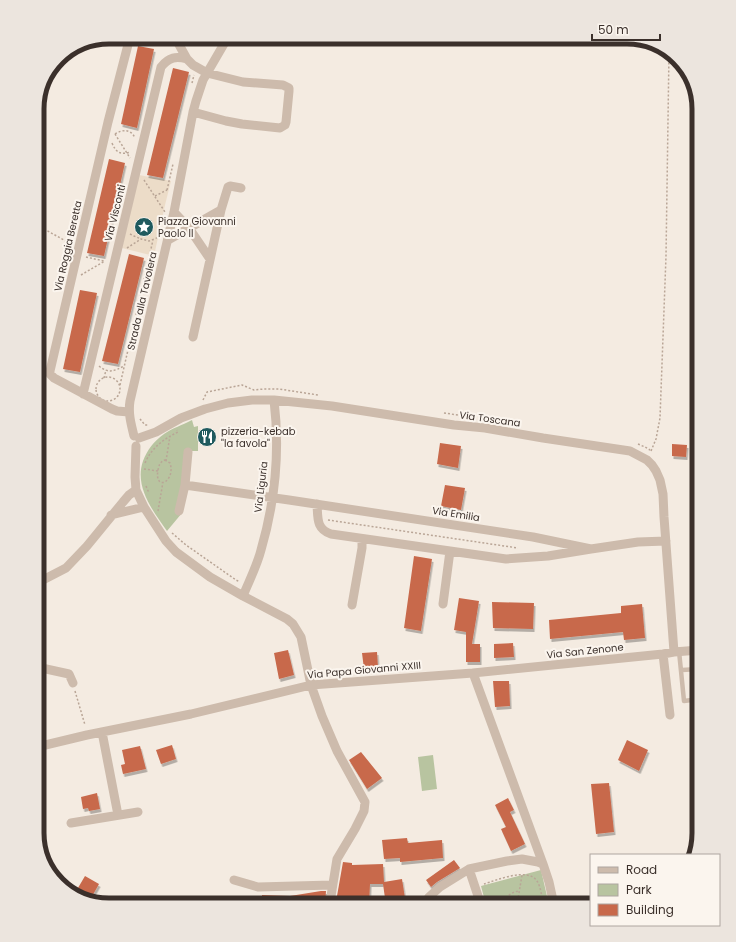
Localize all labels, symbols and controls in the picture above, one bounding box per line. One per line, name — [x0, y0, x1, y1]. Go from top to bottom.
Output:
scale bar — [592, 16, 660, 42]
text: 50 m — [598, 21, 629, 38]
street label: Via Visconti — [101, 183, 129, 243]
street label: Via Roggia Beretta — [50, 199, 86, 293]
place label: Piazza Giovanni Paolo II — [158, 214, 236, 241]
place icon: Piazza Giovanni Paolo II — [133, 216, 155, 238]
street label: Strada alla Tavolera — [123, 250, 161, 352]
street label: Via Toscana — [458, 407, 522, 431]
place label: pizzeria-kebab "la favola" — [221, 424, 296, 451]
restaurant icon: pizzeria-kebab "la favola" — [196, 426, 218, 448]
street label: Via Liguria — [250, 461, 272, 513]
street label: Via Emilia — [431, 503, 481, 525]
street label: Via San Zenone — [546, 639, 624, 663]
street label: Via Papa Giovanni XXIII — [306, 658, 422, 682]
legend — [590, 854, 720, 926]
text: Road — [626, 861, 657, 878]
text: Park — [626, 881, 653, 898]
text: Building — [626, 901, 674, 918]

